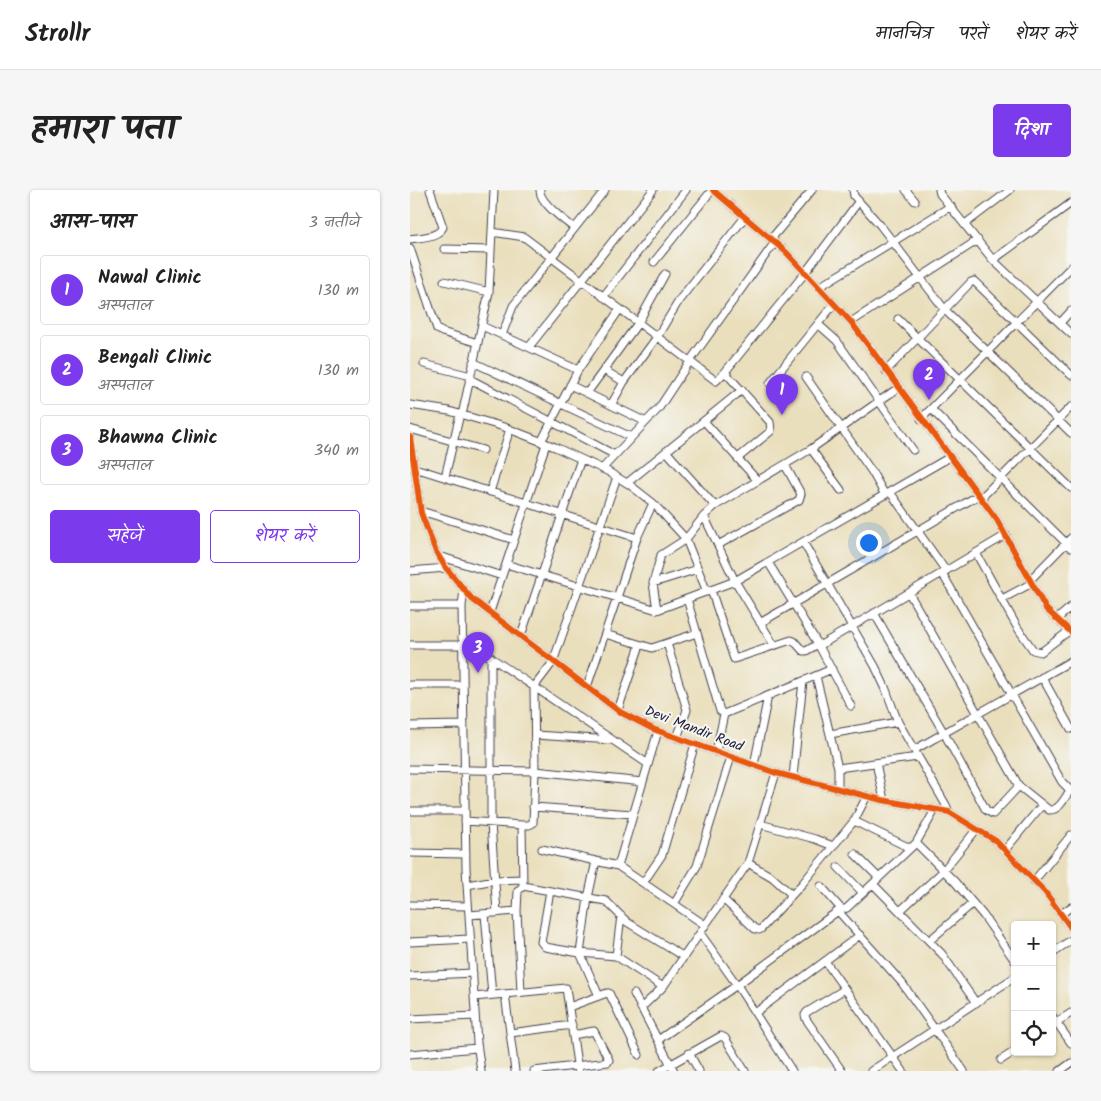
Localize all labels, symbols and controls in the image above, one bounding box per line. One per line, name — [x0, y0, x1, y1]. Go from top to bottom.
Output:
text: Strollr — [25, 15, 90, 54]
text: मानचित्र — [876, 20, 932, 49]
text: परतें — [960, 20, 987, 49]
text: शेयर करें — [1015, 20, 1076, 49]
text: हमारा पता — [30, 102, 176, 158]
button: दिशा — [993, 104, 1071, 157]
text: आस-पास — [50, 206, 134, 239]
text: 3 नतीजे — [309, 210, 360, 235]
text: Nawal Clinic — [98, 263, 202, 293]
text: 1 — [65, 278, 69, 303]
text: 130 m — [318, 278, 359, 303]
text: अस्पताल — [98, 293, 152, 318]
text: Bengali Clinic — [98, 343, 212, 373]
text: 2 — [62, 358, 72, 383]
text: 130 m — [318, 358, 359, 383]
pin: 2 — [913, 359, 945, 400]
text: अस्पताल — [98, 373, 152, 398]
pin: 1 — [766, 374, 798, 415]
text: Bhawna Clinic — [98, 423, 218, 453]
text: 3 — [63, 438, 71, 463]
text: 340 m — [314, 438, 359, 463]
text: अस्पताल — [98, 453, 152, 478]
button: सहेजें — [50, 510, 200, 563]
button: शेयर करें — [210, 510, 360, 563]
your location — [856, 530, 882, 556]
pin: 3 — [462, 632, 494, 673]
street label: Devi Mandir Road — [642, 700, 747, 758]
map controls — [1011, 921, 1056, 1056]
button: + — [1011, 921, 1056, 966]
button: − — [1011, 966, 1056, 1011]
button: locate — [1011, 1011, 1056, 1056]

